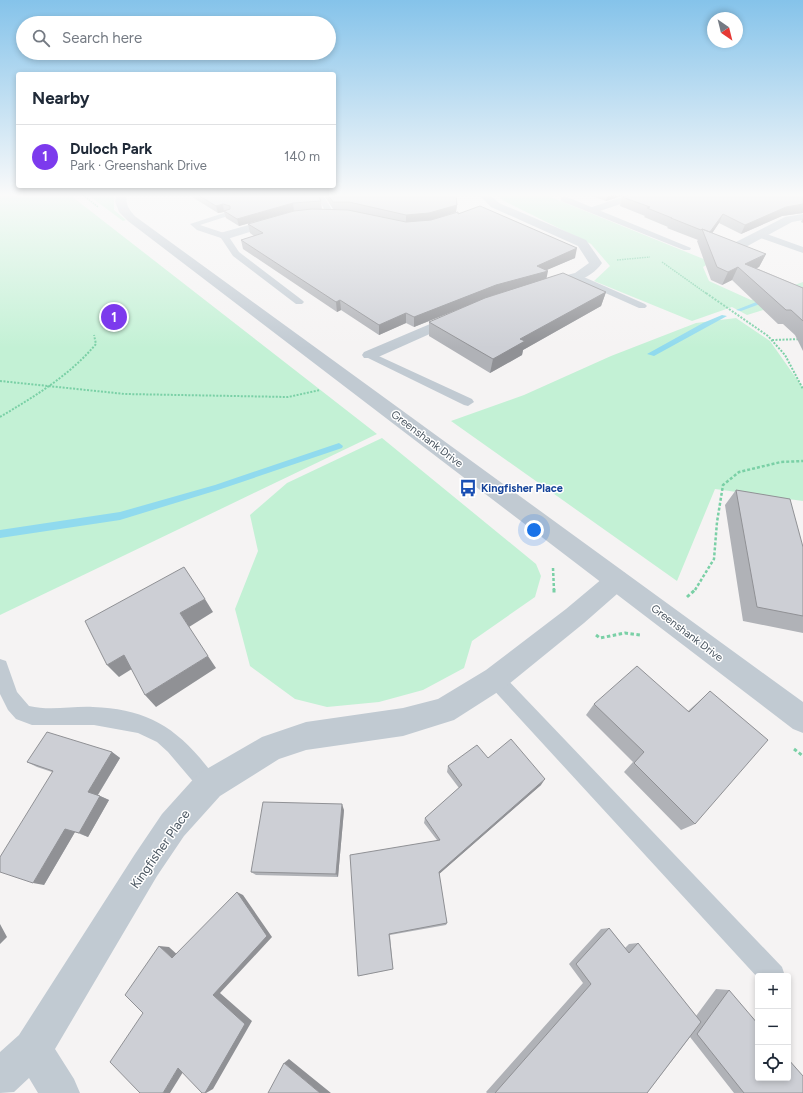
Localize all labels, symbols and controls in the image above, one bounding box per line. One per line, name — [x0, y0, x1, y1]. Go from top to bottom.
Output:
north arrow — [707, 12, 743, 48]
search box — [16, 16, 336, 60]
icon: search — [30, 27, 52, 49]
text: Search here — [62, 29, 142, 47]
text: Nearby — [32, 88, 90, 108]
text: Duloch Park — [70, 140, 152, 158]
text: 1 — [42, 149, 48, 164]
text: 140 m — [284, 149, 320, 164]
text: Park · Greenshank Drive — [70, 158, 207, 173]
pin: 1 — [101, 302, 127, 332]
street label: Greenshank Drive — [388, 408, 466, 470]
bus stop icon: Kingfisher Place — [458, 478, 478, 498]
place label: Kingfisher Place — [481, 482, 563, 495]
your location — [524, 520, 544, 540]
street label: Greenshank Drive — [648, 602, 726, 664]
street label: Kingfisher Place — [127, 807, 193, 891]
map controls — [755, 973, 791, 1081]
button: + — [755, 973, 791, 1009]
button: − — [755, 1009, 791, 1045]
button: locate — [755, 1045, 791, 1081]

